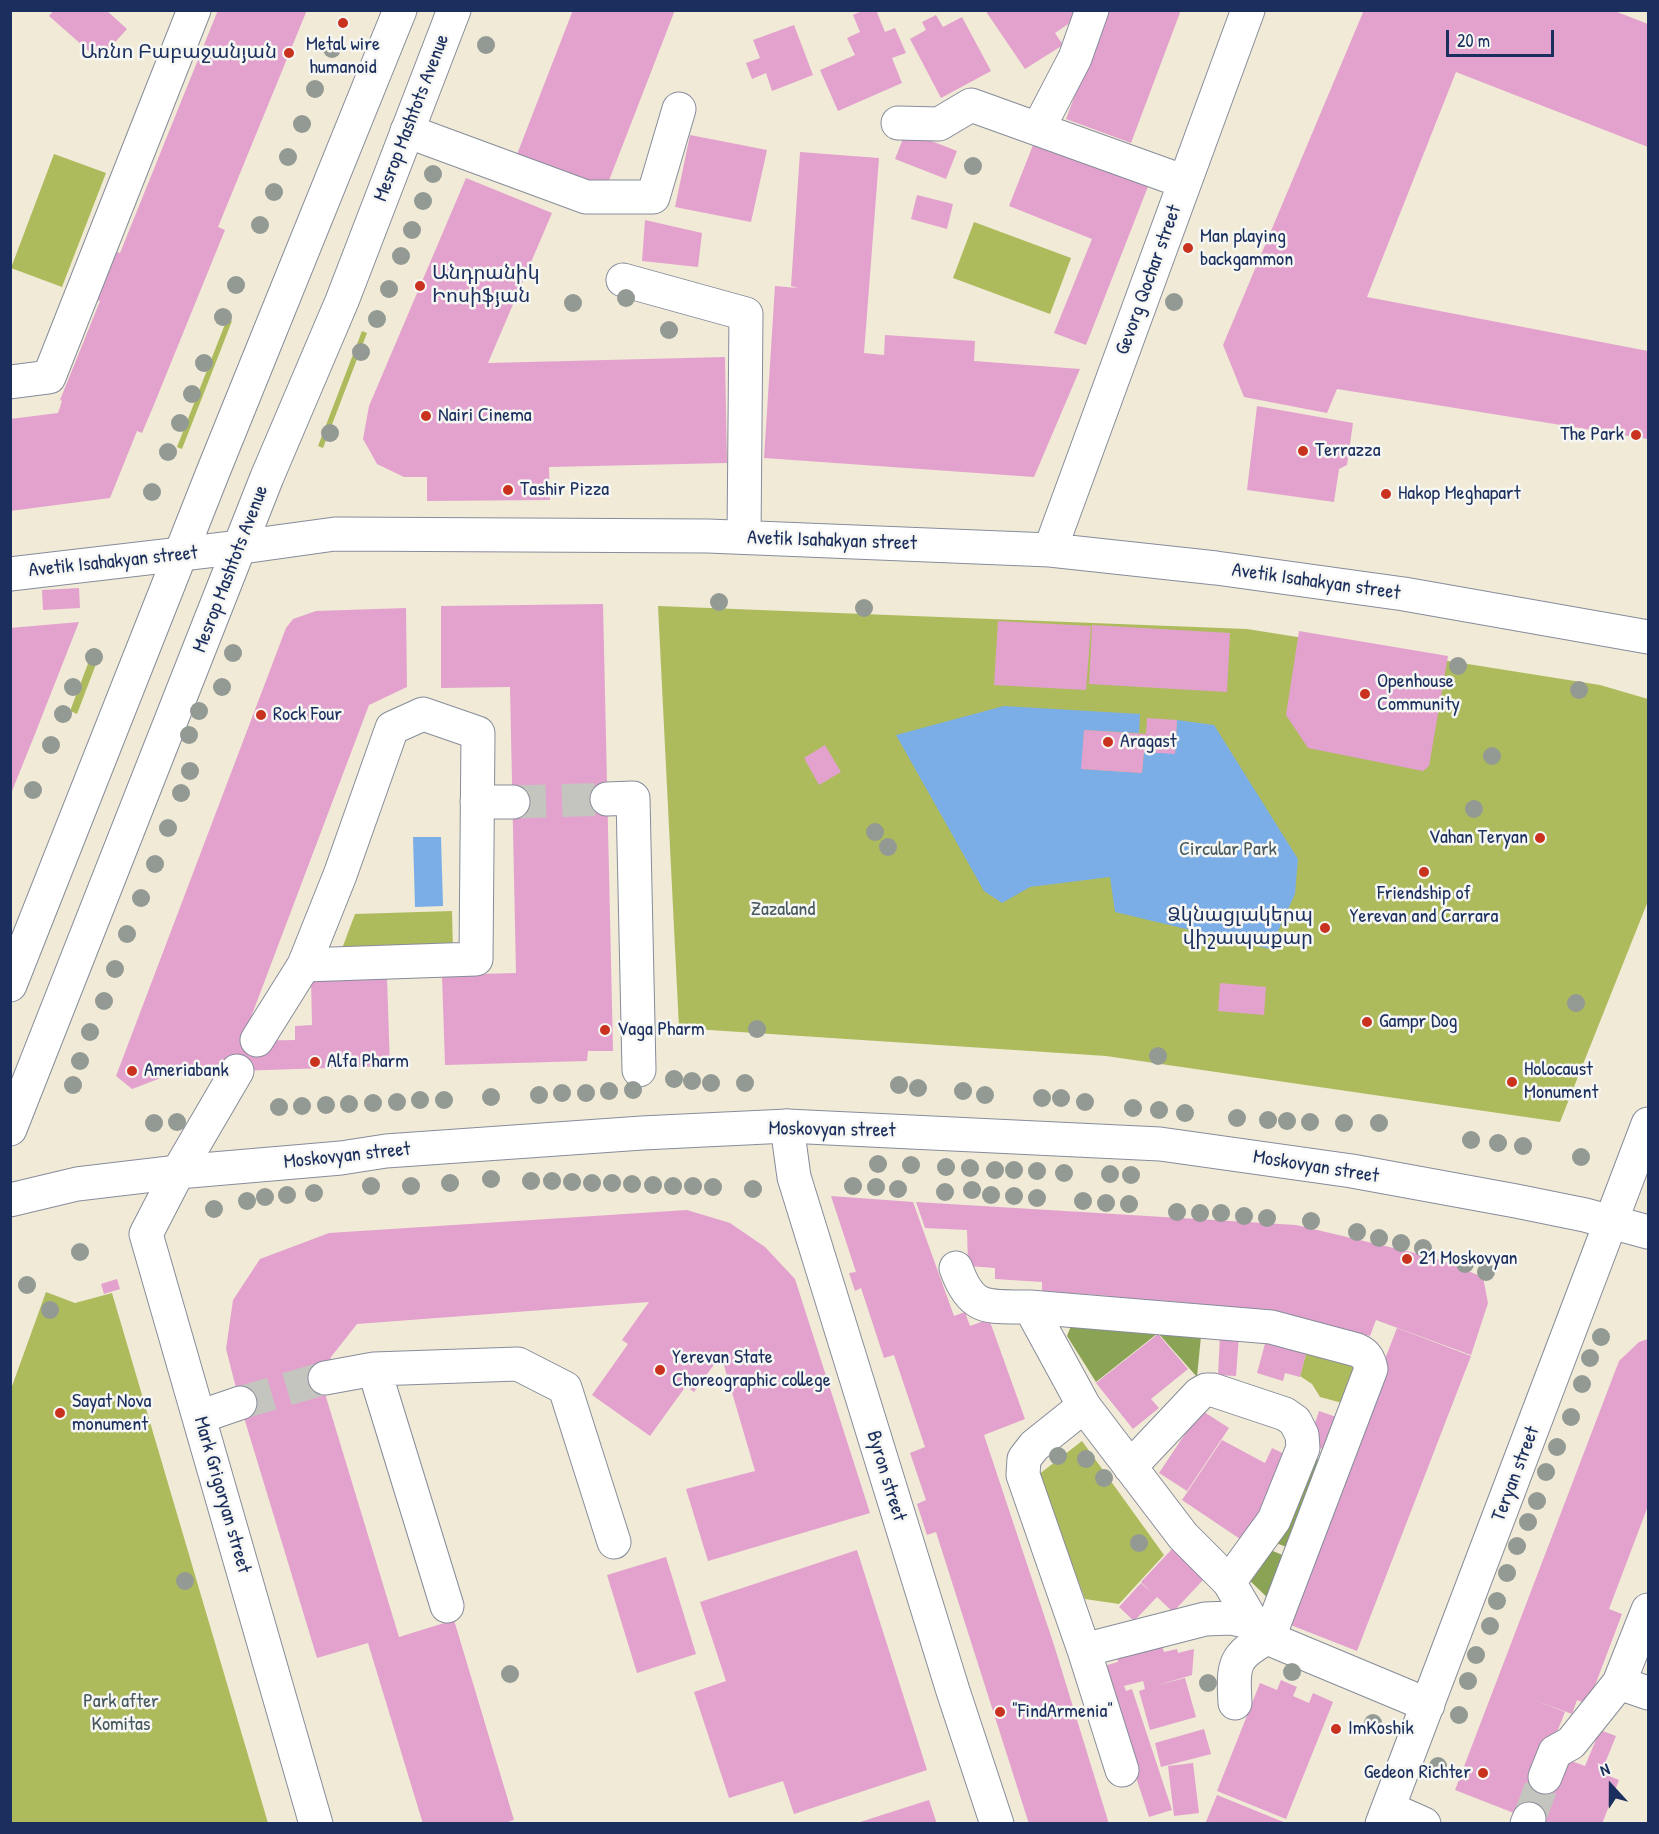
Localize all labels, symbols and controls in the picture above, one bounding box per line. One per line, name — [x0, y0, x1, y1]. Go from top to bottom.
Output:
marker: Metal wire humanoid — [336, 16, 350, 30]
scale bar — [1449, 18, 1557, 56]
text: 20 m — [1457, 28, 1490, 53]
street label: Mesrop Mashtots Avenue — [369, 31, 455, 205]
place label: Metal wire humanoid — [306, 33, 380, 80]
place label: Առնո Բաբաջանյան — [80, 41, 277, 65]
marker: Առնո Բաբաջանյան — [282, 46, 296, 60]
street label: Gevorg Qochar street — [1111, 202, 1187, 358]
place label: Man playing backgammon — [1200, 225, 1293, 272]
marker: Man playing backgammon — [1181, 241, 1195, 255]
place label: Անդրանիկ Իոսիֆյան — [432, 262, 540, 309]
marker: Անդրանիկ Իոսիֆյան — [413, 279, 427, 293]
place label: Nairi Cinema — [438, 404, 532, 428]
marker: Nairi Cinema — [419, 409, 433, 423]
place label: The Park — [1560, 423, 1624, 447]
marker: The Park — [1629, 428, 1643, 442]
place label: Terrazza — [1315, 439, 1381, 463]
marker: Terrazza — [1296, 444, 1310, 458]
place label: Tashir Pizza — [520, 478, 609, 502]
street label: Mesrop Mashtots Avenue — [188, 482, 274, 656]
place label: Hakop Meghapart — [1398, 482, 1521, 506]
marker: Tashir Pizza — [501, 483, 515, 497]
marker: Hakop Meghapart — [1379, 487, 1393, 501]
street label: Avetik Isahakyan street — [747, 526, 917, 556]
street label: Avetik Isahakyan street — [27, 541, 199, 583]
street label: Avetik Isahakyan street — [1230, 558, 1402, 606]
place label: Openhouse Community — [1377, 670, 1460, 717]
marker: Openhouse Community — [1358, 687, 1372, 701]
place label: Rock Four — [273, 703, 342, 727]
marker: Rock Four — [254, 708, 268, 722]
place label: Aragast — [1120, 730, 1177, 754]
marker: Aragast — [1101, 735, 1115, 749]
place label: Vahan Teryan — [1429, 826, 1528, 850]
marker: Vahan Teryan — [1533, 831, 1547, 845]
park label: Circular Park — [1179, 838, 1277, 862]
marker: Friendship of Yerevan and Carrara — [1417, 865, 1431, 879]
place label: Friendship of Yerevan and Carrara — [1350, 882, 1498, 929]
park label: Zazaland — [751, 898, 815, 922]
place label: Ձկնացլակերպ վիշապաքար — [1168, 904, 1313, 951]
marker: Ձկնացլակերպ վիշապաքար — [1318, 921, 1332, 935]
place label: Gampr Dog — [1379, 1010, 1457, 1034]
marker: Gampr Dog — [1360, 1015, 1374, 1029]
place label: Vaga Pharm — [617, 1018, 705, 1042]
marker: Vaga Pharm — [598, 1023, 612, 1037]
place label: Alfa Pharm — [327, 1050, 409, 1074]
marker: Alfa Pharm — [308, 1055, 322, 1069]
place label: Holocaust Monument — [1524, 1058, 1598, 1105]
place label: Ameriabank — [144, 1059, 229, 1083]
marker: Ameriabank — [125, 1064, 139, 1078]
marker: Holocaust Monument — [1505, 1075, 1519, 1089]
street label: Moskovyan street — [768, 1117, 896, 1143]
street label: Moskovyan street — [283, 1137, 411, 1175]
street label: Moskovyan street — [1251, 1145, 1381, 1189]
place label: 21 Moskovyan — [1419, 1247, 1518, 1271]
marker: 21 Moskovyan — [1400, 1252, 1414, 1266]
place label: Yerevan State Choreographic college — [672, 1346, 831, 1393]
marker: Yerevan State Choreographic college — [653, 1363, 667, 1377]
place label: Sayat Nova monument — [72, 1390, 151, 1437]
marker: Sayat Nova monument — [53, 1406, 67, 1420]
street label: Mark Grigoryan street — [188, 1414, 256, 1576]
street label: Teryan street — [1487, 1423, 1545, 1525]
street label: Byron street — [861, 1428, 911, 1524]
park label: Park after Komitas — [83, 1690, 159, 1737]
place label: "FindArmenia" — [1012, 1700, 1113, 1724]
marker: "FindArmenia" — [993, 1705, 1007, 1719]
place label: ImKoshik — [1348, 1717, 1414, 1741]
marker: ImKoshik — [1329, 1722, 1343, 1736]
north arrow — [1581, 1756, 1641, 1816]
text: N — [1597, 1757, 1612, 1781]
place label: Gedeon Richter — [1364, 1761, 1471, 1785]
marker: Gedeon Richter — [1476, 1766, 1490, 1780]

